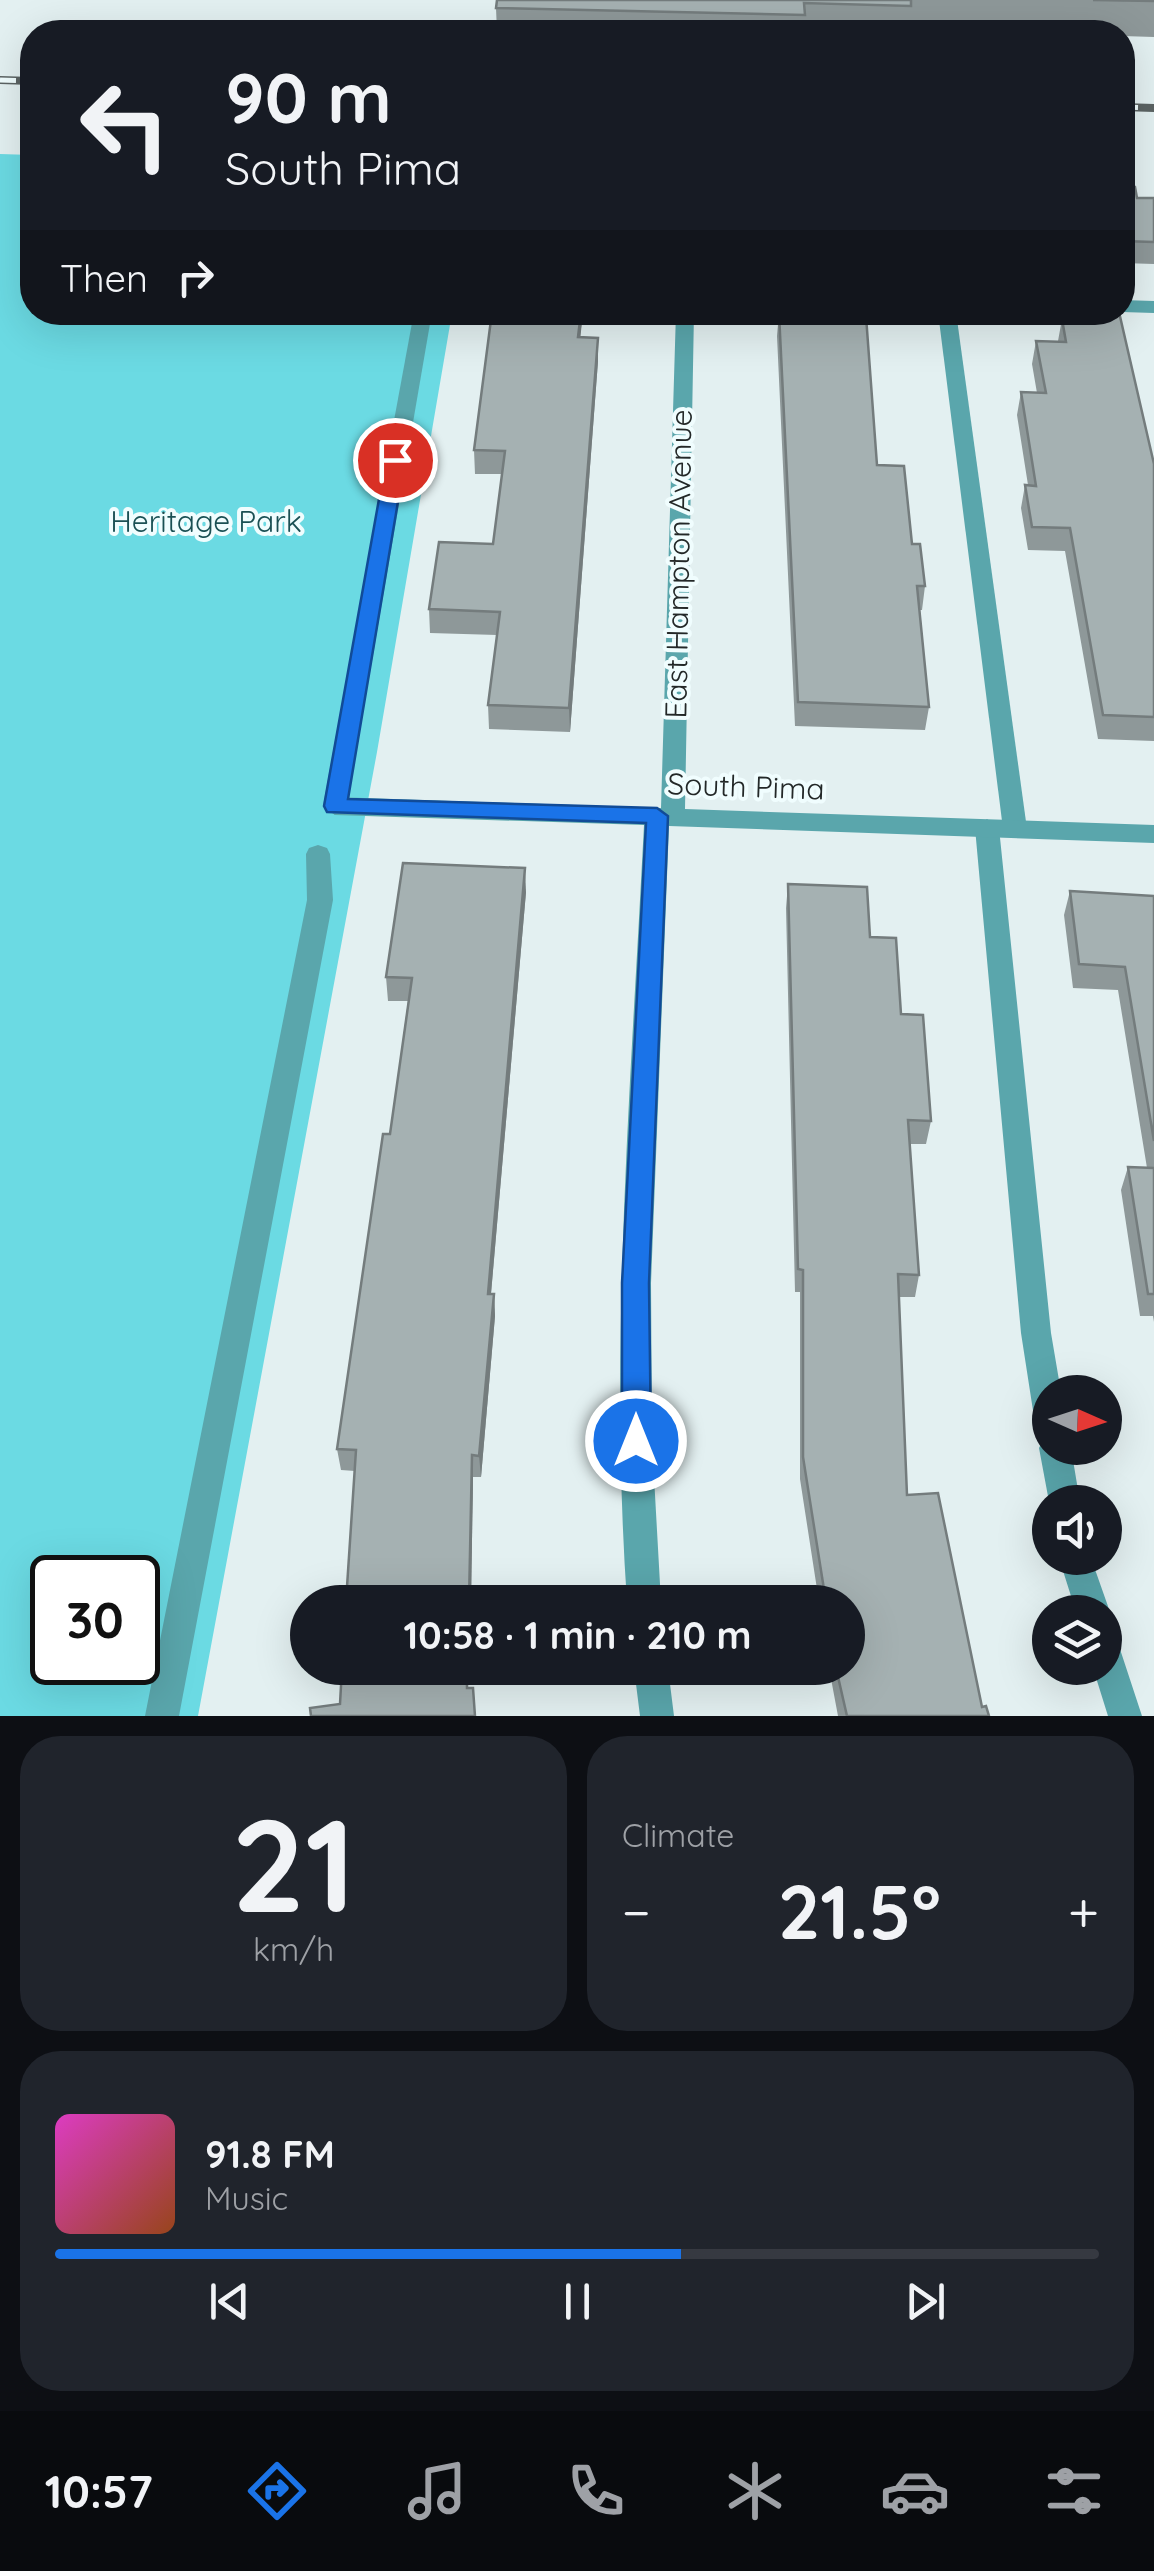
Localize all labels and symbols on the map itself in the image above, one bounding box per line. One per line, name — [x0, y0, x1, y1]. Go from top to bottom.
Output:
street label: East Hampton Avenue — [656, 409, 700, 719]
pin — [353, 418, 438, 503]
park label: Heritage Park — [110, 502, 302, 540]
street label: South Pima — [667, 764, 825, 808]
north arrow — [1032, 1375, 1122, 1465]
position arrow — [584, 1389, 688, 1493]
speed limit sign: 30 — [30, 1555, 160, 1685]

